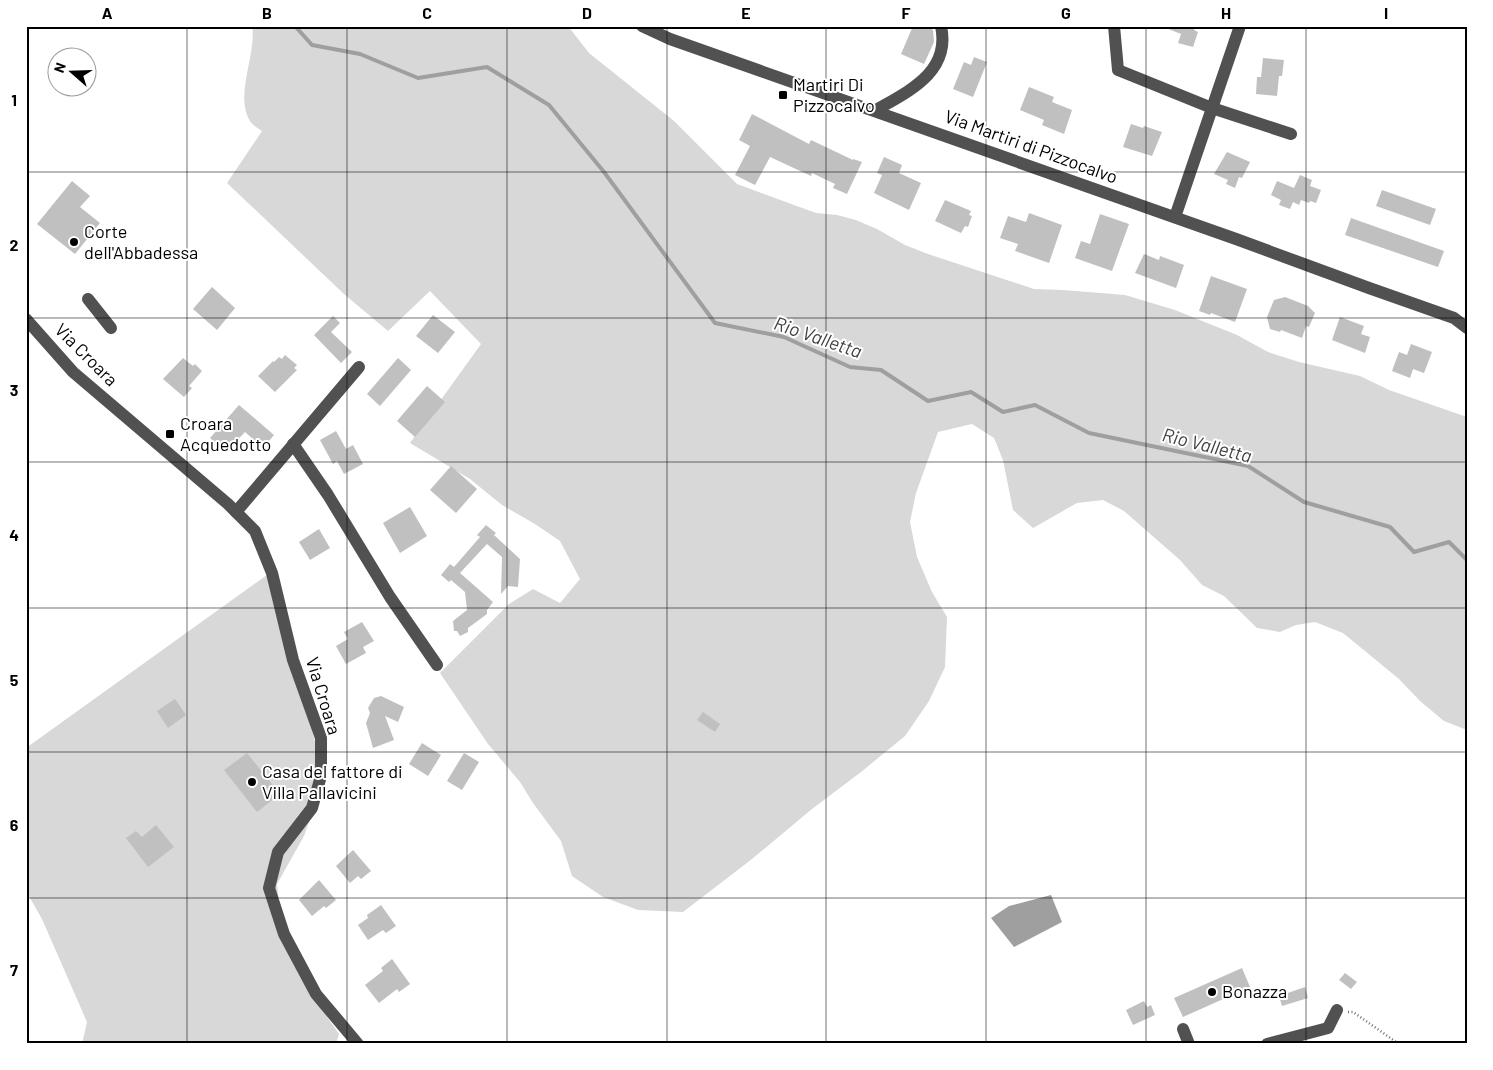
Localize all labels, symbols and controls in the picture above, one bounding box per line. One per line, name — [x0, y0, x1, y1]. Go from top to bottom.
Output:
text: A — [102, 3, 113, 22]
text: B — [262, 3, 272, 22]
text: C — [422, 3, 432, 22]
text: D — [582, 3, 592, 22]
text: E — [741, 3, 751, 22]
text: F — [902, 3, 911, 22]
text: G — [1061, 3, 1071, 22]
text: H — [1221, 3, 1231, 22]
text: I — [1384, 3, 1388, 22]
north arrow — [48, 48, 98, 98]
text: N — [50, 60, 69, 75]
place label: Martiri Di Pizzocalvo — [793, 73, 875, 116]
marker: Martiri Di Pizzocalvo — [777, 89, 789, 101]
text: 1 — [11, 90, 17, 109]
street label: Via Martiri di Pizzocalvo — [942, 104, 1121, 188]
place label: Corte dell'Abbadessa — [84, 220, 198, 263]
text: 2 — [10, 235, 19, 254]
marker: Corte dell'Abbadessa — [68, 236, 80, 248]
water label: Rio Valletta — [771, 311, 865, 362]
street label: Via Croara — [51, 318, 123, 390]
text: 3 — [10, 380, 18, 399]
place label: Croara Acquedotto — [180, 412, 271, 455]
water label: Rio Valletta — [1160, 422, 1254, 467]
marker: Croara Acquedotto — [164, 428, 176, 440]
text: 4 — [9, 525, 19, 544]
street label: Via Croara — [302, 654, 346, 737]
text: 5 — [10, 670, 19, 689]
place label: Casa del fattore di Villa Pallavicini — [262, 760, 403, 803]
marker: Casa del fattore di Villa Pallavicini — [246, 776, 258, 788]
text: 6 — [10, 815, 19, 834]
text: 7 — [10, 960, 18, 979]
place label: Bonazza — [1222, 980, 1287, 1002]
marker: Bonazza — [1206, 986, 1218, 998]

